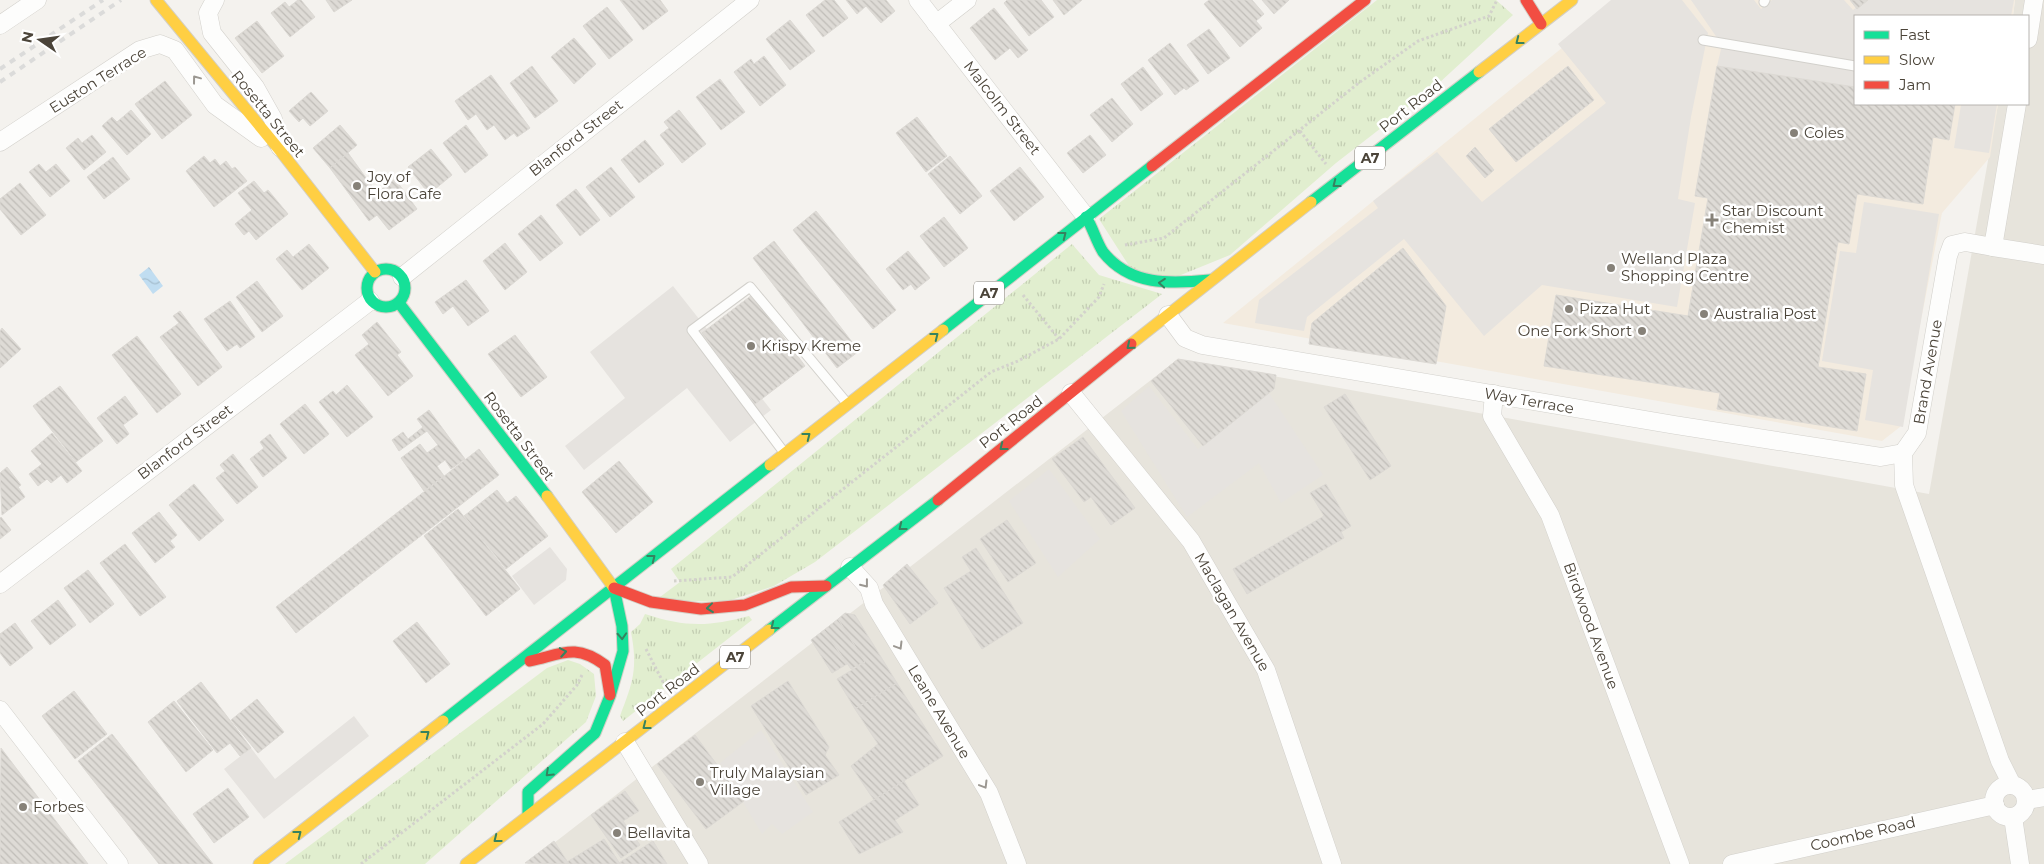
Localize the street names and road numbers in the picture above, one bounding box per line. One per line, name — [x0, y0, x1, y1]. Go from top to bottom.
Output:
street label: Euston Terrace — [46, 42, 150, 117]
street label: Malcolm Street — [960, 57, 1045, 159]
street label: Rosetta Street — [228, 66, 309, 161]
street label: Port Road — [1375, 75, 1446, 136]
street label: Blanford Street — [525, 95, 626, 180]
road number: A7 — [1355, 146, 1385, 170]
road number: A7 — [974, 282, 1004, 304]
street label: Brand Avenue — [1909, 318, 1946, 426]
street label: Way Terrace — [1483, 383, 1575, 418]
street label: Rosetta Street — [480, 387, 559, 484]
street label: Port Road — [975, 391, 1046, 452]
street label: Blanford Street — [133, 400, 236, 483]
street label: Maclagan Avenue — [1191, 549, 1274, 675]
street label: Birdwood Avenue — [1560, 560, 1623, 692]
road number: A7 — [720, 646, 750, 669]
street label: Port Road — [632, 659, 703, 720]
street label: Leane Avenue — [904, 661, 975, 762]
street label: Coombe Road — [1808, 812, 1917, 855]

